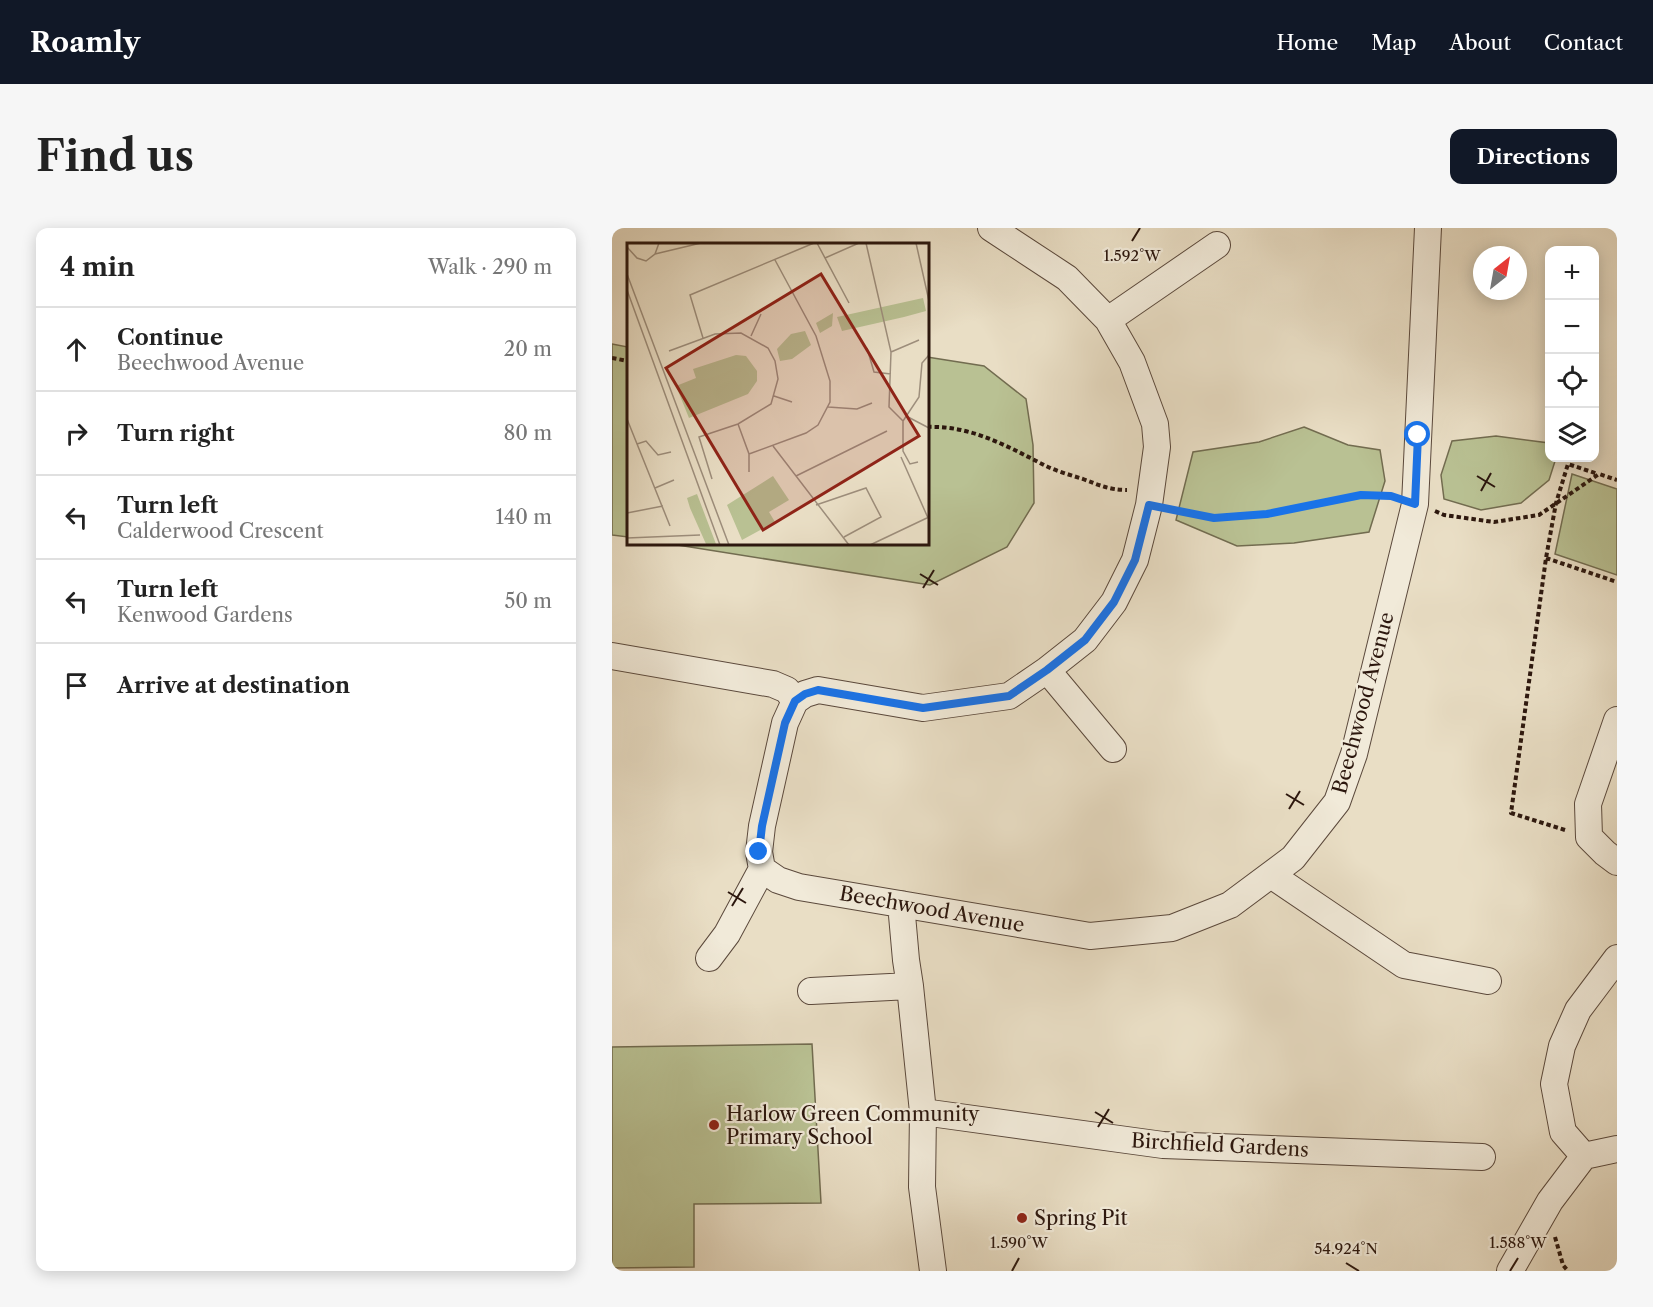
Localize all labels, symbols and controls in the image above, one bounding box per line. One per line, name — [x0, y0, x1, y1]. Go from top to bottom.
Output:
text: Roamly — [30, 25, 140, 59]
text: Home — [1277, 30, 1338, 55]
text: Map — [1371, 30, 1416, 55]
text: About — [1449, 30, 1511, 55]
text: Contact — [1544, 30, 1623, 55]
button: Directions — [1450, 129, 1617, 184]
text: Find us — [36, 130, 194, 182]
inset map — [627, 243, 928, 544]
text: 1.592°W — [1103, 246, 1161, 265]
north arrow — [1473, 246, 1527, 300]
map controls — [1545, 246, 1599, 462]
button: + — [1545, 246, 1599, 300]
text: 4 min — [60, 251, 135, 283]
text: Walk · 290 m — [428, 255, 552, 279]
button: − — [1545, 300, 1599, 354]
text: Continue — [117, 324, 223, 351]
icon: ahead — [60, 333, 93, 366]
text: 20 m — [504, 337, 552, 361]
text: Beechwood Avenue — [117, 351, 304, 375]
button: locate — [1545, 354, 1599, 408]
button: layers — [1545, 408, 1599, 462]
icon: right — [60, 417, 93, 450]
text: Turn right — [117, 420, 235, 447]
text: 80 m — [504, 421, 552, 445]
route start — [1404, 421, 1430, 447]
text: Turn left — [117, 492, 218, 519]
icon: left — [60, 501, 93, 534]
text: 140 m — [495, 505, 552, 529]
text: Calderwood Crescent — [117, 519, 324, 543]
text: Turn left — [117, 576, 218, 603]
icon: left — [60, 585, 93, 618]
text: 50 m — [505, 589, 552, 613]
text: Kenwood Gardens — [117, 603, 293, 627]
street label: Beechwood Avenue — [1327, 609, 1399, 797]
icon: arrive — [60, 669, 93, 702]
text: Arrive at destination — [117, 672, 350, 699]
route end — [745, 838, 771, 864]
street label: Beechwood Avenue — [838, 881, 1026, 937]
place label: Harlow Green Community Primary School — [726, 1102, 980, 1149]
marker: Harlow Green Community Primary School — [707, 1118, 721, 1132]
street label: Birchfield Gardens — [1131, 1128, 1309, 1162]
place label: Spring Pit — [1034, 1206, 1128, 1230]
marker: Spring Pit — [1015, 1211, 1029, 1225]
text: 1.590°W — [990, 1233, 1049, 1252]
text: 1.588°W — [1489, 1233, 1547, 1252]
text: 54.924°N — [1314, 1239, 1378, 1258]

